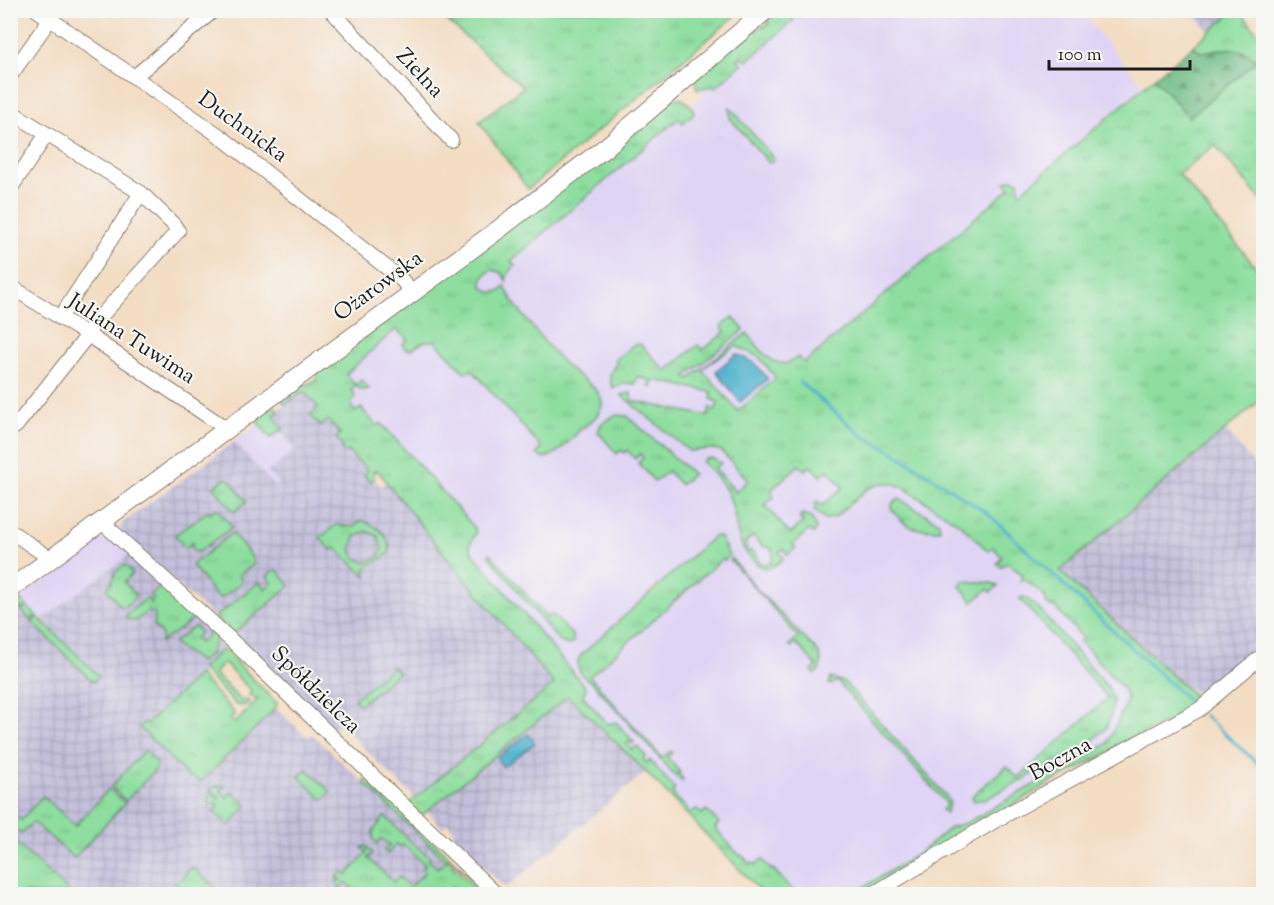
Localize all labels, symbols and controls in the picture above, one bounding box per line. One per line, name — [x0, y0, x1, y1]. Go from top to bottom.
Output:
scale bar — [1049, 33, 1190, 71]
street label: Zielna — [388, 42, 450, 106]
text: 100 m — [1058, 43, 1102, 69]
street label: Duchnicka — [191, 85, 293, 171]
street label: Ożarowska — [328, 244, 430, 330]
street label: Juliana Tuwima — [60, 286, 201, 393]
street label: Spółdzielcza — [263, 640, 367, 742]
street label: Boczna — [1024, 730, 1098, 790]

